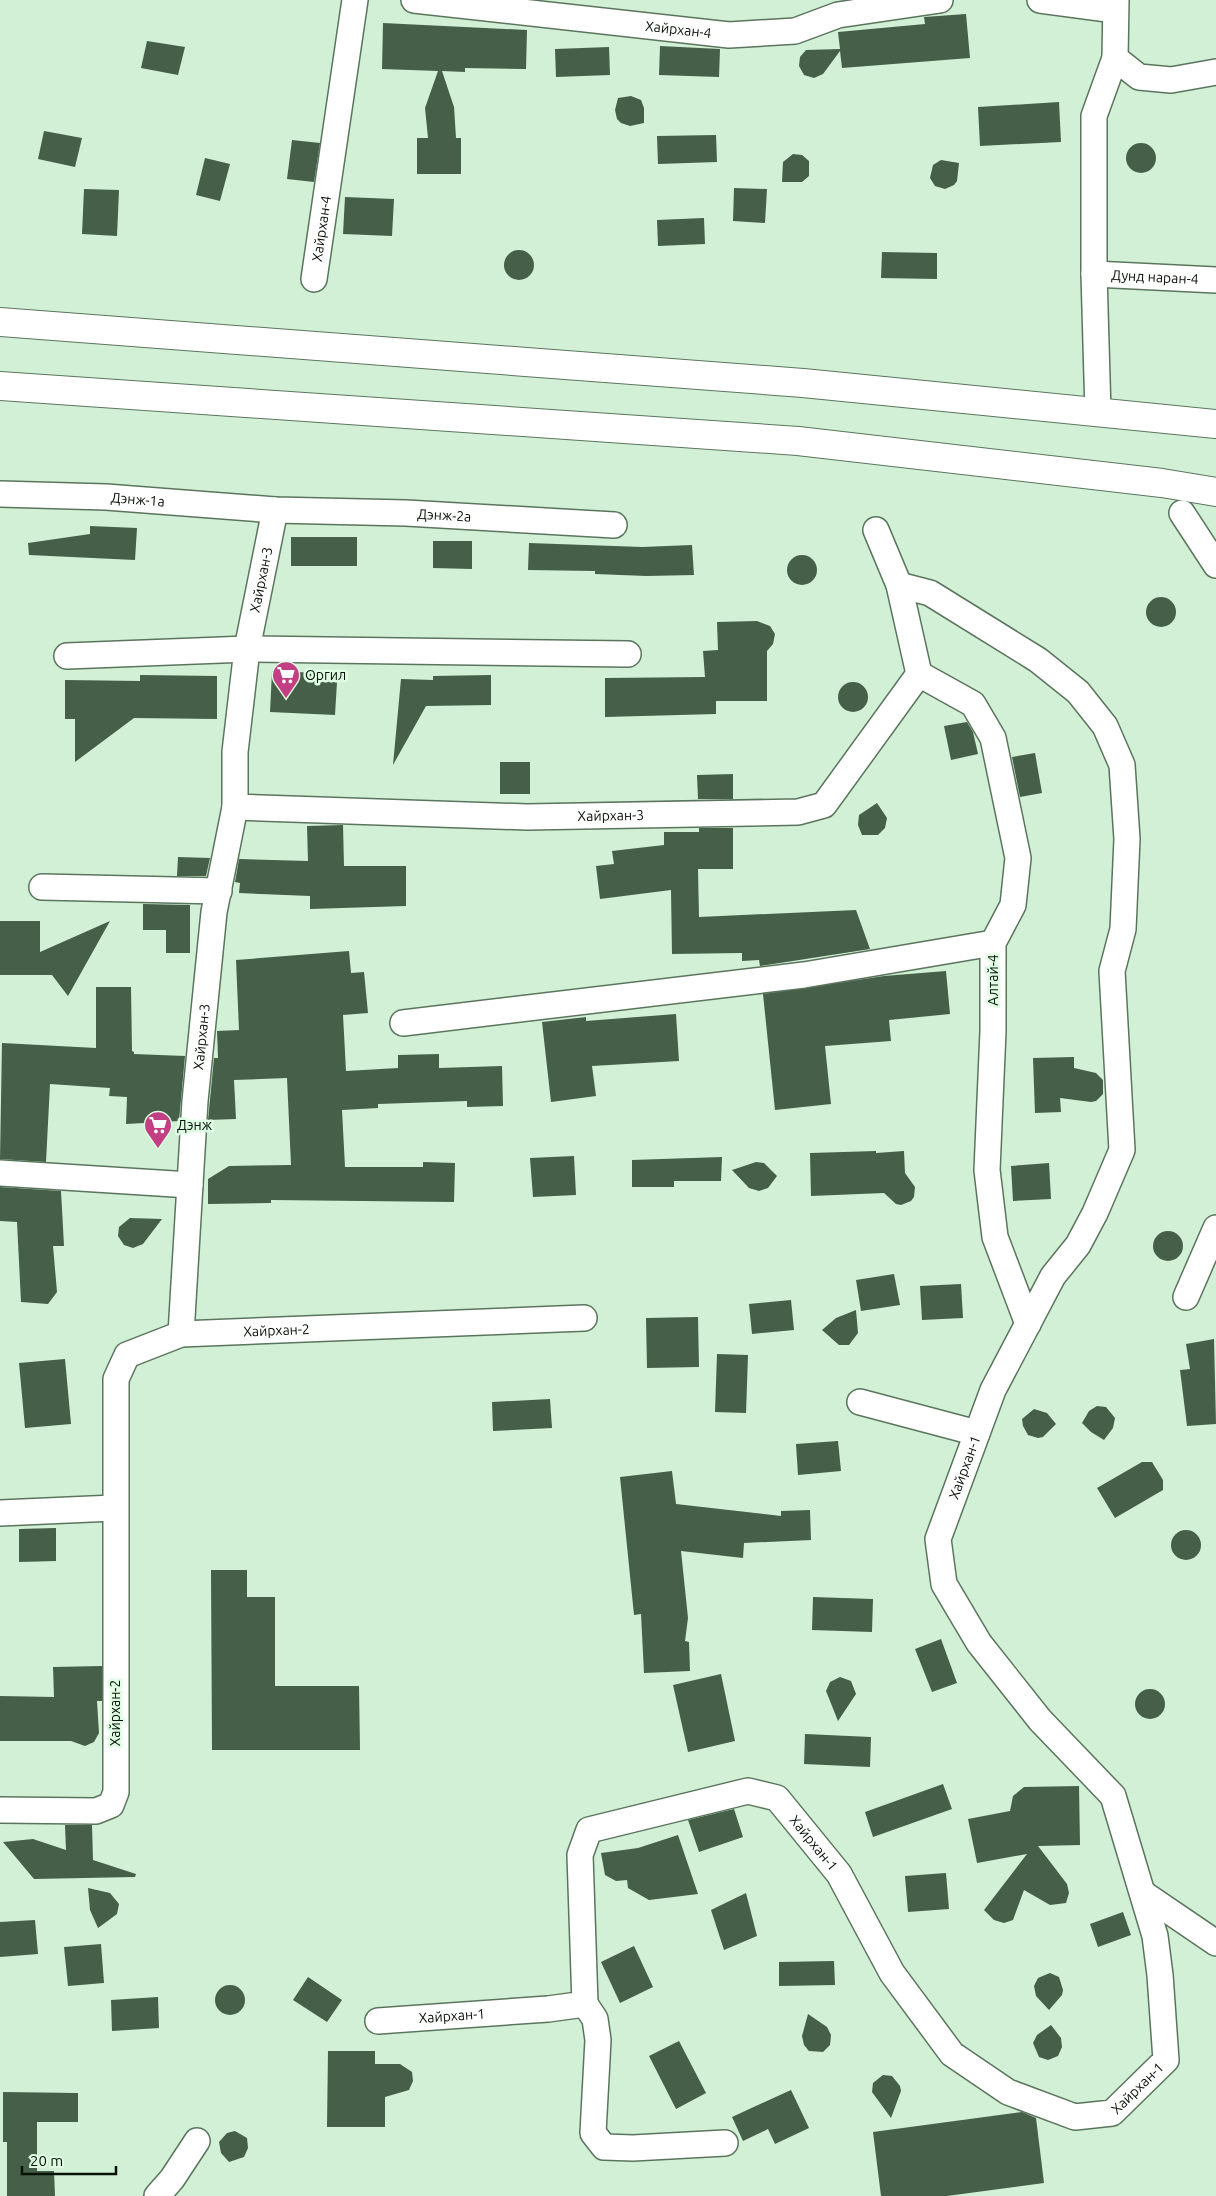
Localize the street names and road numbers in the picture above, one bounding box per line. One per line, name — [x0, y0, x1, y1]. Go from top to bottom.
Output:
street label: Хайрхан-4 — [644, 18, 712, 41]
street label: Хайрхан-4 — [309, 194, 334, 263]
street label: Дунд наран-4 — [1111, 267, 1199, 287]
street label: Дэнж-1а — [110, 489, 165, 509]
street label: Дэнж-2а — [417, 506, 472, 525]
street label: Хайрхан-3 — [247, 545, 275, 614]
street label: Хайрхан-3 — [577, 807, 644, 824]
street label: Алтай-4 — [985, 954, 1001, 1006]
street label: Хайрхан-3 — [190, 1003, 213, 1071]
street label: Хайрхан-2 — [243, 1321, 310, 1340]
street label: Хайрхан-1 — [945, 1433, 984, 1501]
street label: Хайрхан-2 — [107, 1680, 123, 1746]
street label: Хайрхан-1 — [786, 1812, 841, 1874]
street label: Хайрхан-1 — [418, 2005, 486, 2026]
street label: Хайрхан-1 — [1108, 2059, 1167, 2117]

